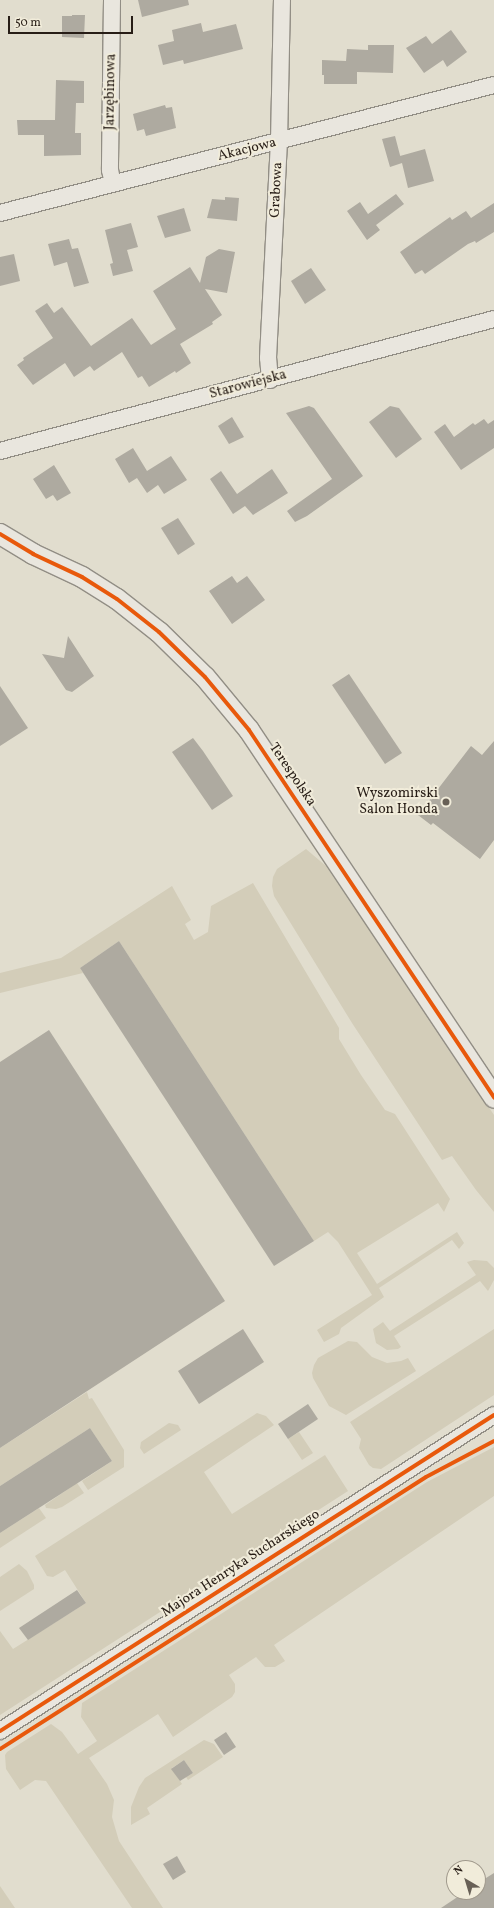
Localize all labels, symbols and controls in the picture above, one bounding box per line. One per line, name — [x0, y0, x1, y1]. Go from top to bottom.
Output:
scale bar — [10, 8, 135, 34]
text: 50 m — [15, 15, 41, 31]
street label: Jarzębinowa — [102, 54, 120, 130]
street label: Akacjowa — [216, 135, 278, 165]
street label: Grabowa — [267, 162, 287, 218]
street label: Starowiejska — [208, 367, 288, 403]
street label: Terespolska — [265, 740, 319, 810]
place label: Wyszomirski Salon Honda — [356, 786, 438, 818]
marker: Wyszomirski Salon Honda — [441, 797, 451, 807]
street label: Majora Henryka Sucharskiego — [159, 1507, 323, 1621]
north arrow — [446, 1860, 486, 1900]
text: N — [451, 1863, 467, 1879]

